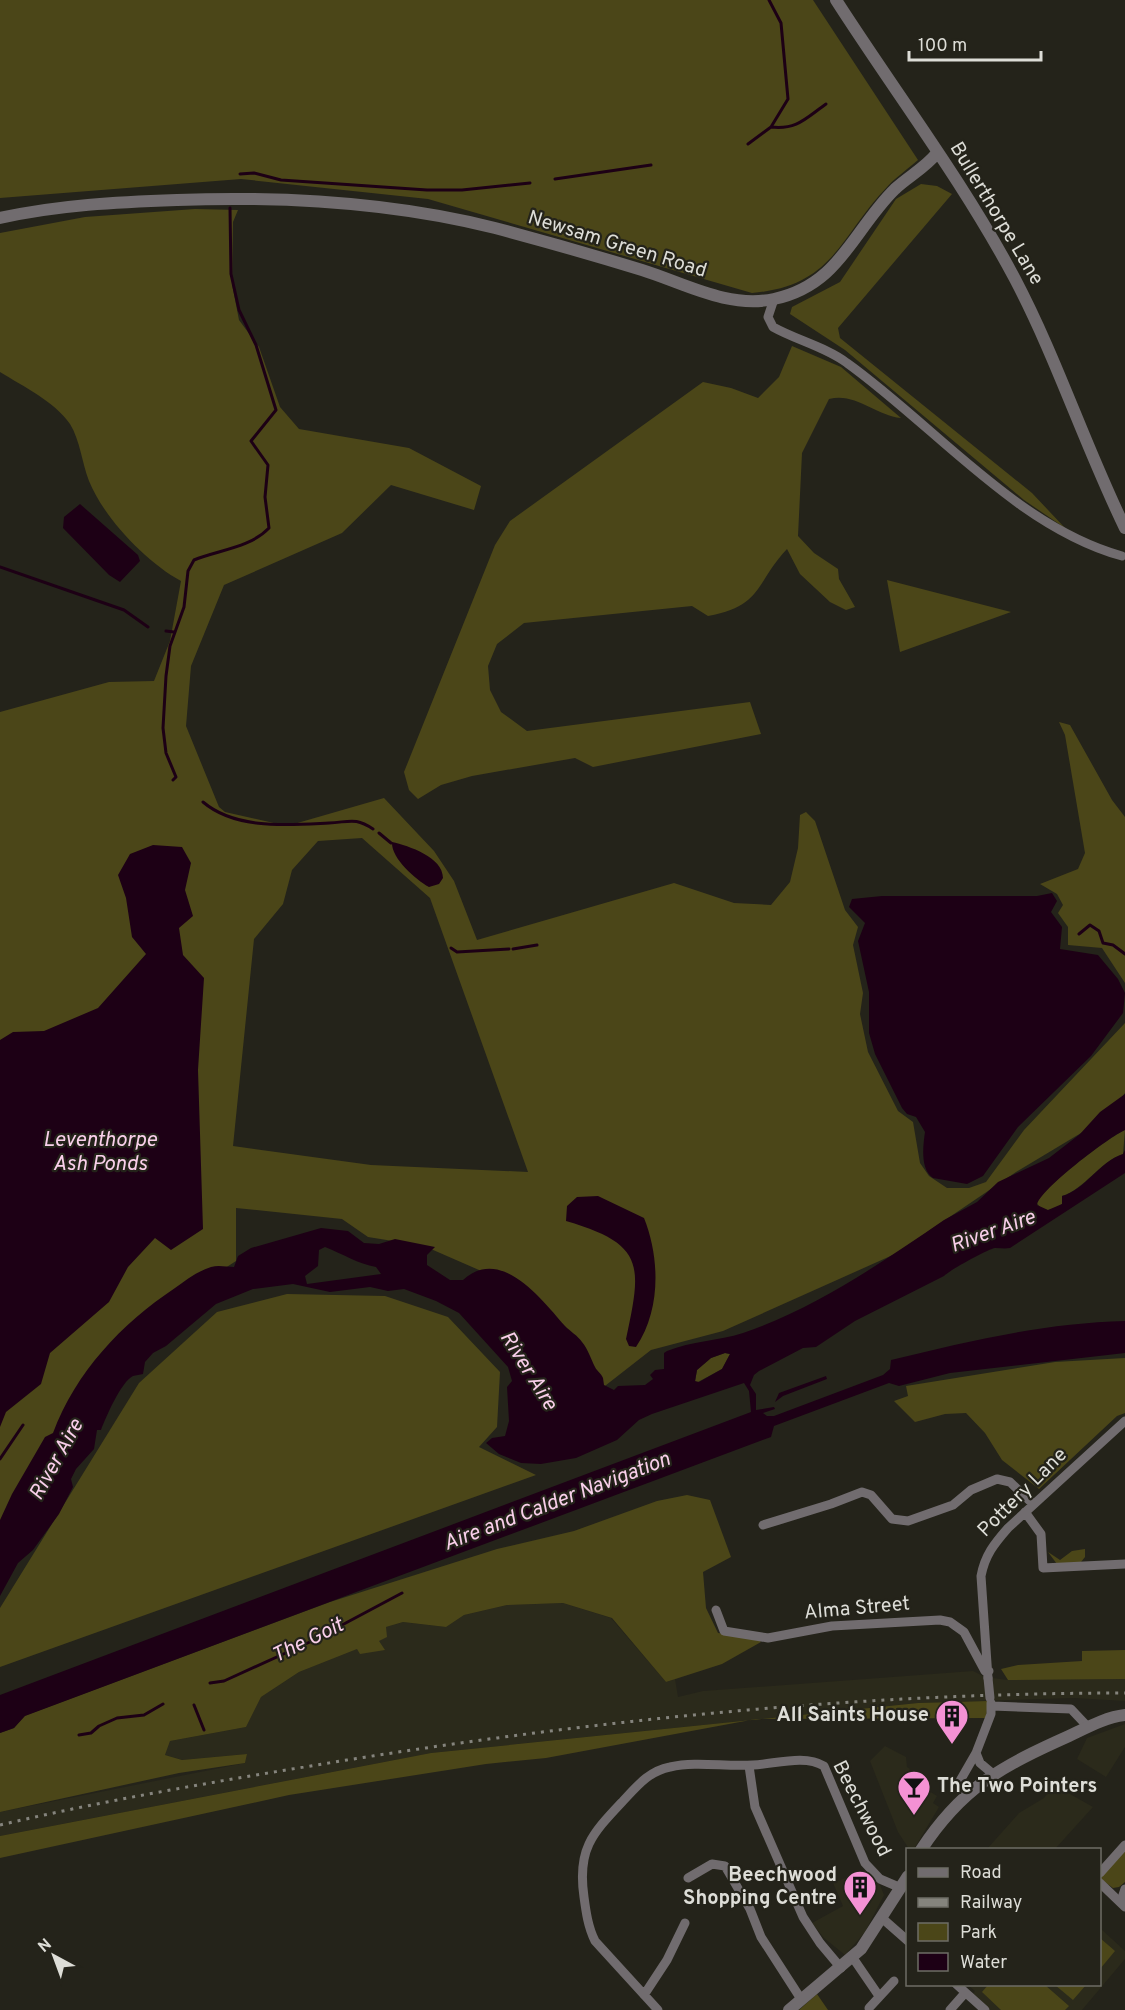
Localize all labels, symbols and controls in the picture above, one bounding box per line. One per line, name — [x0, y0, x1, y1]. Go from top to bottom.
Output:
scale bar — [909, 24, 1041, 62]
text: 100 m — [918, 35, 967, 58]
street label: Bullerthorpe Lane — [943, 138, 1049, 290]
street label: Newsam Green Road — [524, 205, 710, 285]
water label: Leventhorpe Ash Ponds — [43, 1127, 158, 1178]
water label: River Aire — [947, 1204, 1040, 1260]
water label: River Aire — [493, 1326, 564, 1417]
water label: River Aire — [24, 1414, 91, 1505]
street label: Pottery Lane — [973, 1443, 1073, 1543]
water label: Aire and Calder Navigation — [440, 1446, 675, 1558]
street label: Alma Street — [803, 1591, 911, 1627]
water label: The Goit — [268, 1611, 350, 1670]
building icon: All Saints House — [934, 1698, 970, 1745]
place label: All Saints House — [776, 1703, 929, 1729]
street label: Beechwood — [826, 1756, 896, 1862]
bar icon: The Two Pointers — [896, 1769, 932, 1816]
place label: The Two Pointers — [937, 1774, 1097, 1800]
legend — [906, 1848, 1101, 1986]
text: Road — [960, 1862, 1002, 1885]
place label: Beechwood Shopping Centre — [683, 1863, 837, 1912]
building icon: Beechwood Shopping Centre — [842, 1869, 878, 1916]
text: Railway — [960, 1892, 1022, 1915]
text: Park — [960, 1922, 997, 1945]
north arrow — [24, 1926, 84, 1986]
text: N — [35, 1935, 56, 1958]
text: Water — [960, 1952, 1007, 1975]

